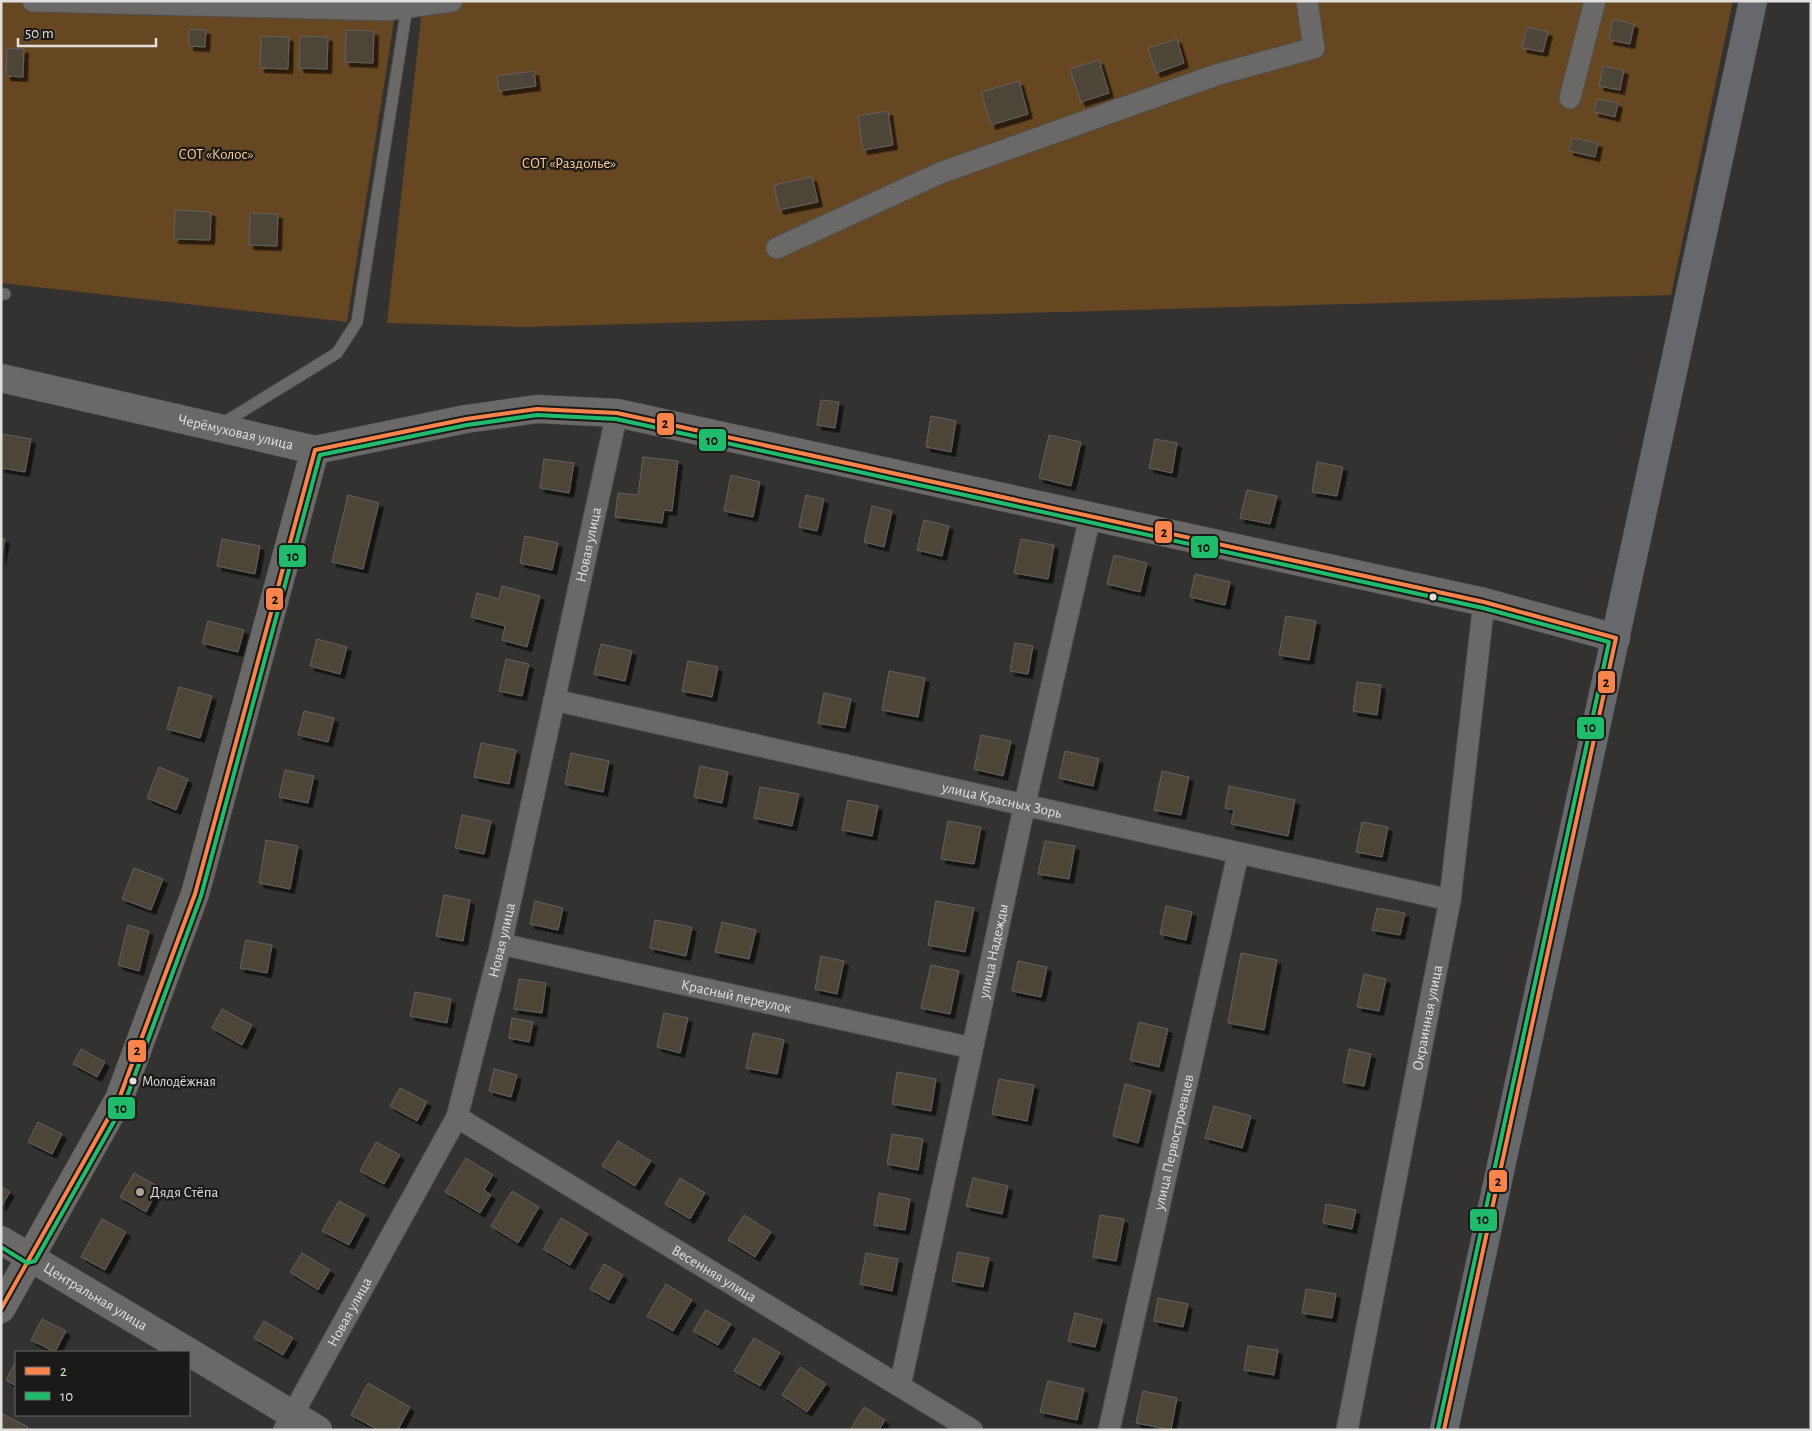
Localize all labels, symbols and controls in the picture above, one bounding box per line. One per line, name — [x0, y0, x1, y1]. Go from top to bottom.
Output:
scale bar — [18, 15, 155, 47]
text: 50 m — [25, 26, 54, 41]
park label: СОТ «Колос» — [178, 147, 254, 162]
park label: СОТ «Раздолье» — [522, 156, 616, 171]
street label: Черёмуховая улица — [177, 412, 295, 453]
line badge: 2 — [656, 412, 675, 436]
text: 2 — [662, 417, 669, 431]
line badge: 10 — [698, 428, 727, 452]
text: 10 — [706, 434, 718, 448]
street label: Новая улица — [573, 506, 604, 584]
line badge: 2 — [1154, 520, 1173, 544]
text: 2 — [1161, 526, 1168, 540]
line badge: 10 — [1190, 535, 1219, 559]
text: 10 — [1198, 541, 1210, 555]
line badge: 10 — [278, 544, 307, 568]
text: 10 — [287, 550, 299, 564]
line badge: 2 — [265, 587, 284, 611]
unlabelled marker — [1428, 592, 1438, 602]
text: 2 — [272, 593, 279, 607]
line badge: 2 — [1597, 670, 1616, 694]
text: 2 — [1603, 676, 1610, 690]
line badge: 10 — [1576, 716, 1605, 740]
text: 10 — [1584, 721, 1596, 735]
street label: улица Красных Зорь — [940, 780, 1064, 821]
street label: Новая улица — [486, 901, 518, 979]
street label: улица Надежды — [976, 902, 1011, 1001]
street label: Окраинная улица — [1410, 964, 1445, 1072]
street label: Красный переулок — [680, 977, 793, 1016]
line badge: 2 — [127, 1039, 147, 1063]
text: 2 — [134, 1044, 141, 1058]
street label: улица Первостроевцев — [1151, 1073, 1196, 1212]
place label: Молодёжная — [142, 1075, 216, 1089]
marker: Молодёжная — [128, 1076, 138, 1086]
line badge: 10 — [107, 1096, 136, 1120]
text: 10 — [115, 1102, 127, 1116]
line badge: 2 — [1488, 1169, 1508, 1193]
text: 2 — [1495, 1175, 1502, 1189]
place label: Дядя Стёпа — [150, 1185, 219, 1200]
marker: Дядя Стёпа — [134, 1186, 146, 1198]
line badge: 10 — [1469, 1208, 1498, 1232]
text: 10 — [1477, 1213, 1489, 1227]
street label: Весенняя улица — [669, 1242, 759, 1305]
street label: Центральная улица — [41, 1260, 150, 1333]
street label: Новая улица — [325, 1275, 375, 1349]
legend — [15, 1351, 190, 1416]
text: 2 — [60, 1364, 67, 1379]
text: 10 — [60, 1389, 73, 1404]

